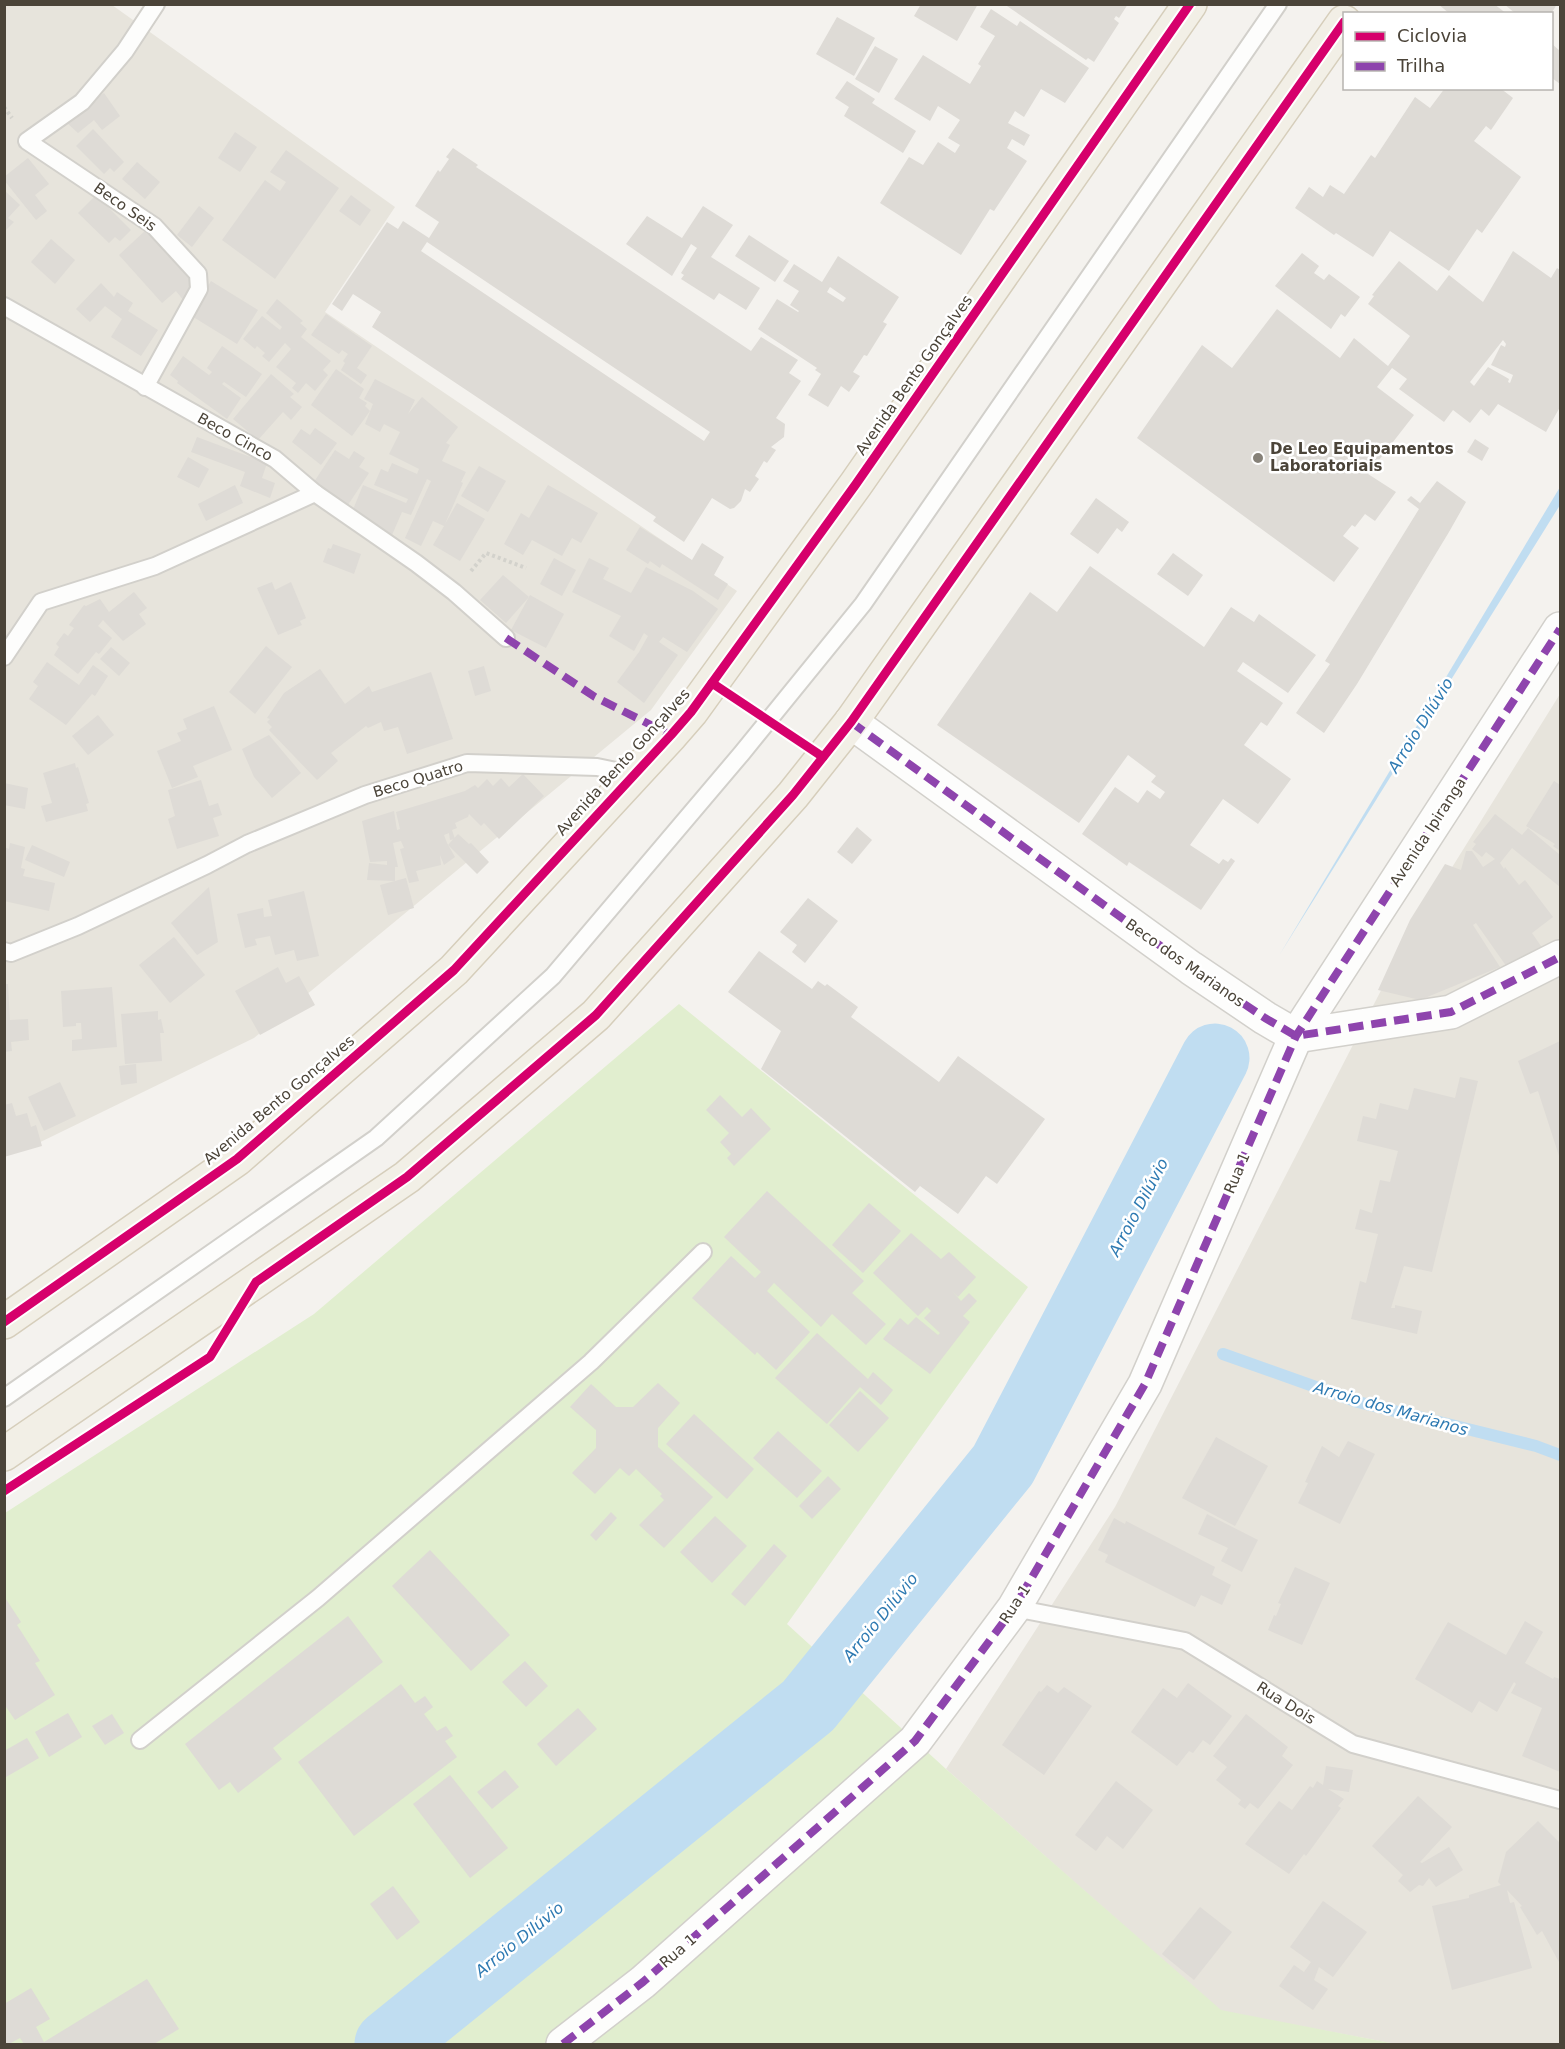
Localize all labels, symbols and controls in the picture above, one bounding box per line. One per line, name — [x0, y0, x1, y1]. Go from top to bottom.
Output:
legend — [1343, 12, 1553, 90]
text: Ciclovia — [1397, 25, 1467, 46]
text: Trilha — [1396, 55, 1445, 76]
street label: Beco Seis — [90, 179, 160, 235]
street label: Avenida Bento Gonçalves — [852, 291, 976, 459]
street label: Beco Cinco — [194, 409, 276, 465]
place label: De Leo Equipamentos Laboratoriais — [1270, 440, 1454, 475]
marker: De Leo Equipamentos Laboratoriais — [1251, 451, 1265, 465]
water label: Arroio Dilúvio — [1383, 674, 1457, 777]
street label: Avenida Bento Gonçalves — [552, 685, 694, 839]
street label: Beco Quatro — [371, 757, 465, 801]
street label: Avenida Ipiranga — [1386, 774, 1470, 890]
street label: Beco dos Marianos — [1122, 915, 1248, 1011]
street label: Avenida Bento Gonçalves — [200, 1031, 358, 1168]
street label: Rua 1 — [1220, 1150, 1254, 1196]
water label: Arroio Dilúvio — [1104, 1155, 1172, 1260]
water label: Arroio dos Marianos — [1311, 1377, 1470, 1440]
water label: Arroio Dilúvio — [838, 1569, 922, 1666]
street label: Rua 1 — [996, 1581, 1034, 1627]
street label: Rua Dois — [1253, 1678, 1319, 1728]
water label: Arroio Dilúvio — [470, 1898, 568, 1981]
street label: Rua 1 — [656, 1930, 700, 1972]

